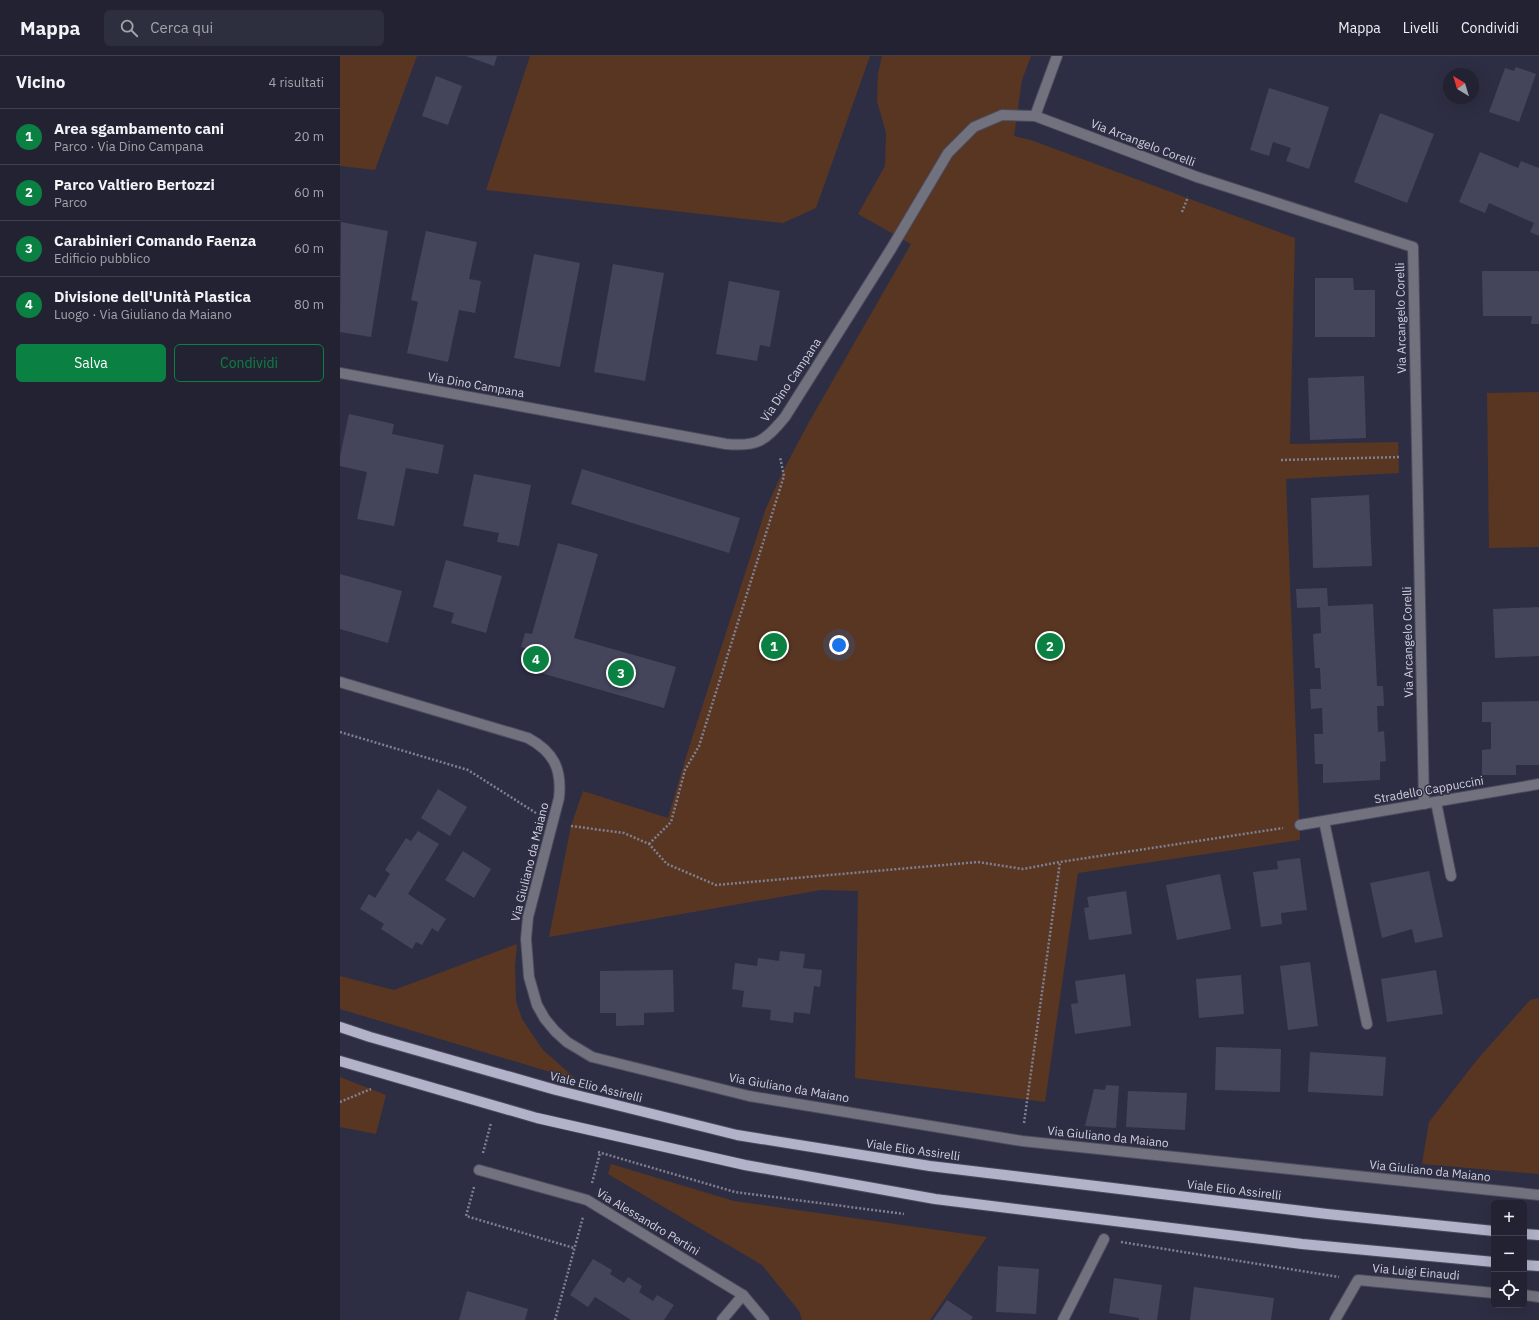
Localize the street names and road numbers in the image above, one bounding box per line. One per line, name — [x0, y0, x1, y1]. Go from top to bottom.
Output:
street label: Via Arcangelo Corelli — [1089, 116, 1198, 169]
street label: Via Arcangelo Corelli — [1392, 262, 1409, 374]
street label: Via Dino Campana — [757, 334, 825, 424]
street label: Via Dino Campana — [427, 369, 526, 400]
street label: Via Arcangelo Corelli — [1399, 586, 1416, 698]
street label: Stradello Cappuccini — [1373, 772, 1485, 807]
street label: Via Giuliano da Maiano — [507, 801, 552, 923]
street label: Viale Elio Assirelli — [548, 1068, 644, 1105]
street label: Via Giuliano da Maiano — [728, 1070, 851, 1106]
street label: Via Giuliano da Maiano — [1047, 1123, 1170, 1150]
street label: Viale Elio Assirelli — [865, 1135, 961, 1164]
street label: Via Giuliano da Maiano — [1369, 1157, 1492, 1184]
street label: Viale Elio Assirelli — [1186, 1176, 1282, 1203]
street label: Via Alessandro Pertini — [594, 1185, 703, 1258]
street label: Via Luigi Einaudi — [1372, 1260, 1460, 1283]

